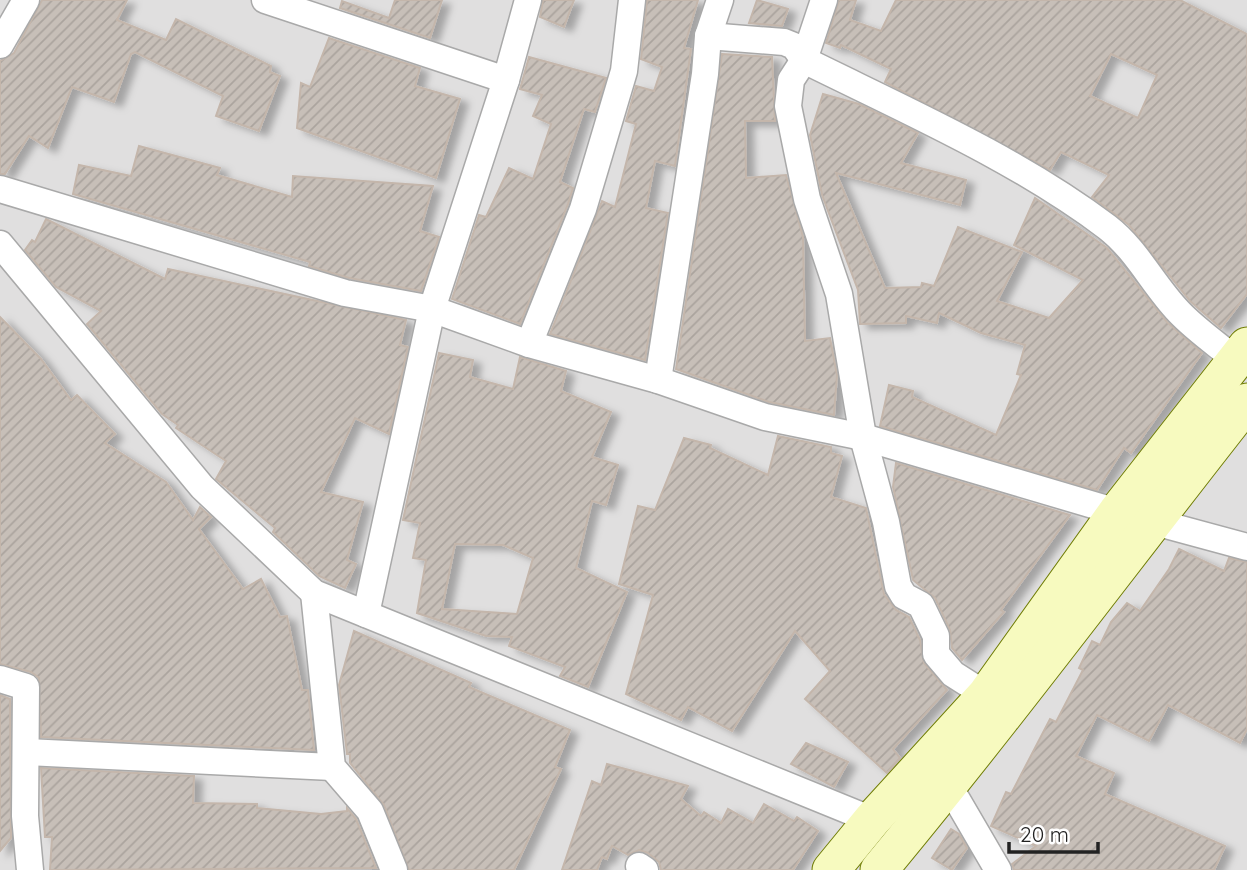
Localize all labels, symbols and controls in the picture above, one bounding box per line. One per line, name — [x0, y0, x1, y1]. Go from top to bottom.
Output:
scale bar — [1009, 810, 1098, 854]
text: 20 m — [1020, 821, 1069, 847]

